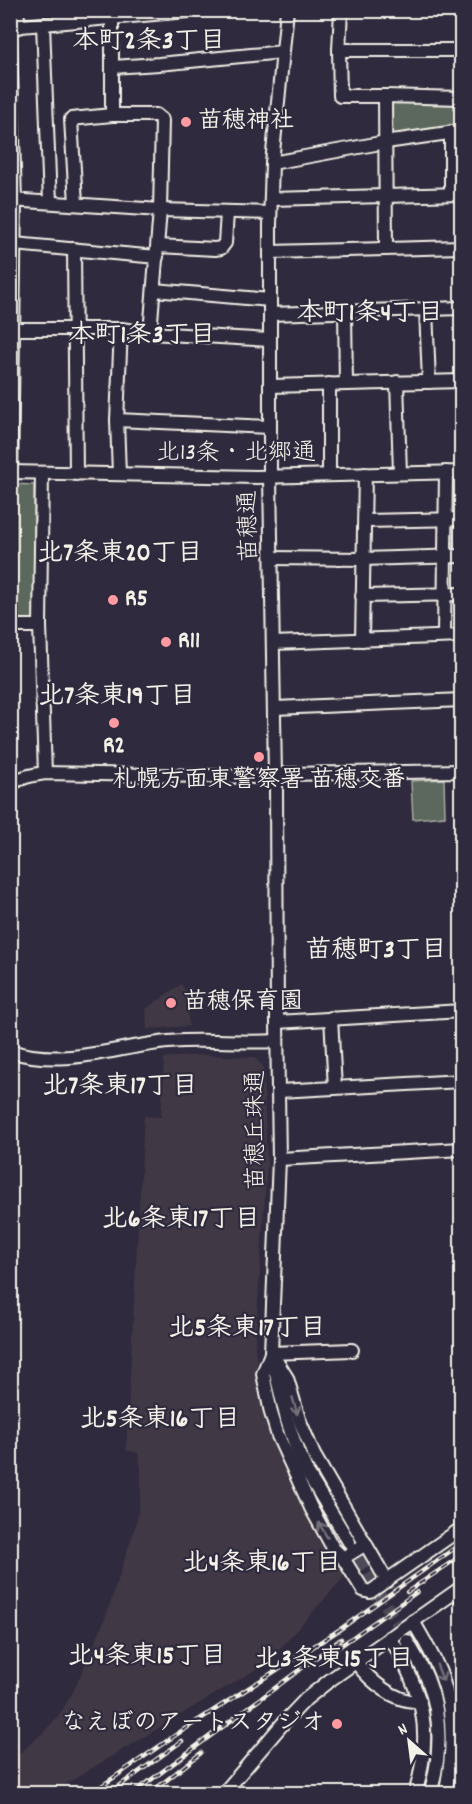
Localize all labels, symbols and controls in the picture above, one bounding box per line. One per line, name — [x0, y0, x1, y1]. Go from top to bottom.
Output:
district label: 本町2条3丁目 — [73, 24, 225, 61]
place label: 苗穂神社 — [198, 105, 294, 139]
marker: 苗穂神社 — [179, 115, 193, 129]
district label: 本町1条4丁目 — [297, 296, 443, 333]
district label: 本町1条3丁目 — [68, 318, 216, 355]
street label: 北13条・北郷通 — [156, 437, 316, 471]
street label: 苗穂通 — [232, 490, 268, 562]
district label: 北7条東20丁目 — [37, 536, 203, 573]
place label: R5 — [125, 583, 148, 617]
marker: R5 — [106, 593, 120, 607]
place label: R11 — [178, 625, 200, 659]
marker: R11 — [159, 635, 173, 649]
district label: 北7条東19丁目 — [38, 679, 196, 716]
marker: R2 — [107, 716, 121, 730]
place label: R2 — [103, 730, 125, 764]
marker: 札幌方面東警察署 苗穂交番 — [252, 750, 266, 764]
place label: 札幌方面東警察署 苗穂交番 — [112, 764, 406, 798]
district label: 苗穂町3丁目 — [305, 933, 447, 970]
place label: 苗穂保育園 — [183, 986, 303, 1020]
marker: 苗穂保育園 — [164, 996, 178, 1010]
district label: 北7条東17丁目 — [42, 1069, 198, 1106]
street label: 苗穂丘珠通 — [240, 1070, 274, 1190]
district label: 北6条東17丁目 — [102, 1202, 260, 1239]
district label: 北5条東17丁目 — [168, 1311, 326, 1348]
one-way arrow — [290, 1396, 301, 1415]
district label: 北5条東16丁目 — [80, 1402, 240, 1439]
one-way arrow — [317, 1522, 329, 1539]
district label: 北4条東16丁目 — [182, 1546, 342, 1583]
district label: 北4条東15丁目 — [68, 1639, 226, 1676]
district label: 北3条東15丁目 — [254, 1642, 414, 1679]
one-way arrow — [435, 1664, 446, 1682]
place label: なえぼのアートスタジオ — [61, 1707, 325, 1741]
north arrow — [379, 1711, 439, 1771]
marker: なえぼのアートスタジオ — [330, 1717, 344, 1731]
text: N — [394, 1718, 412, 1742]

